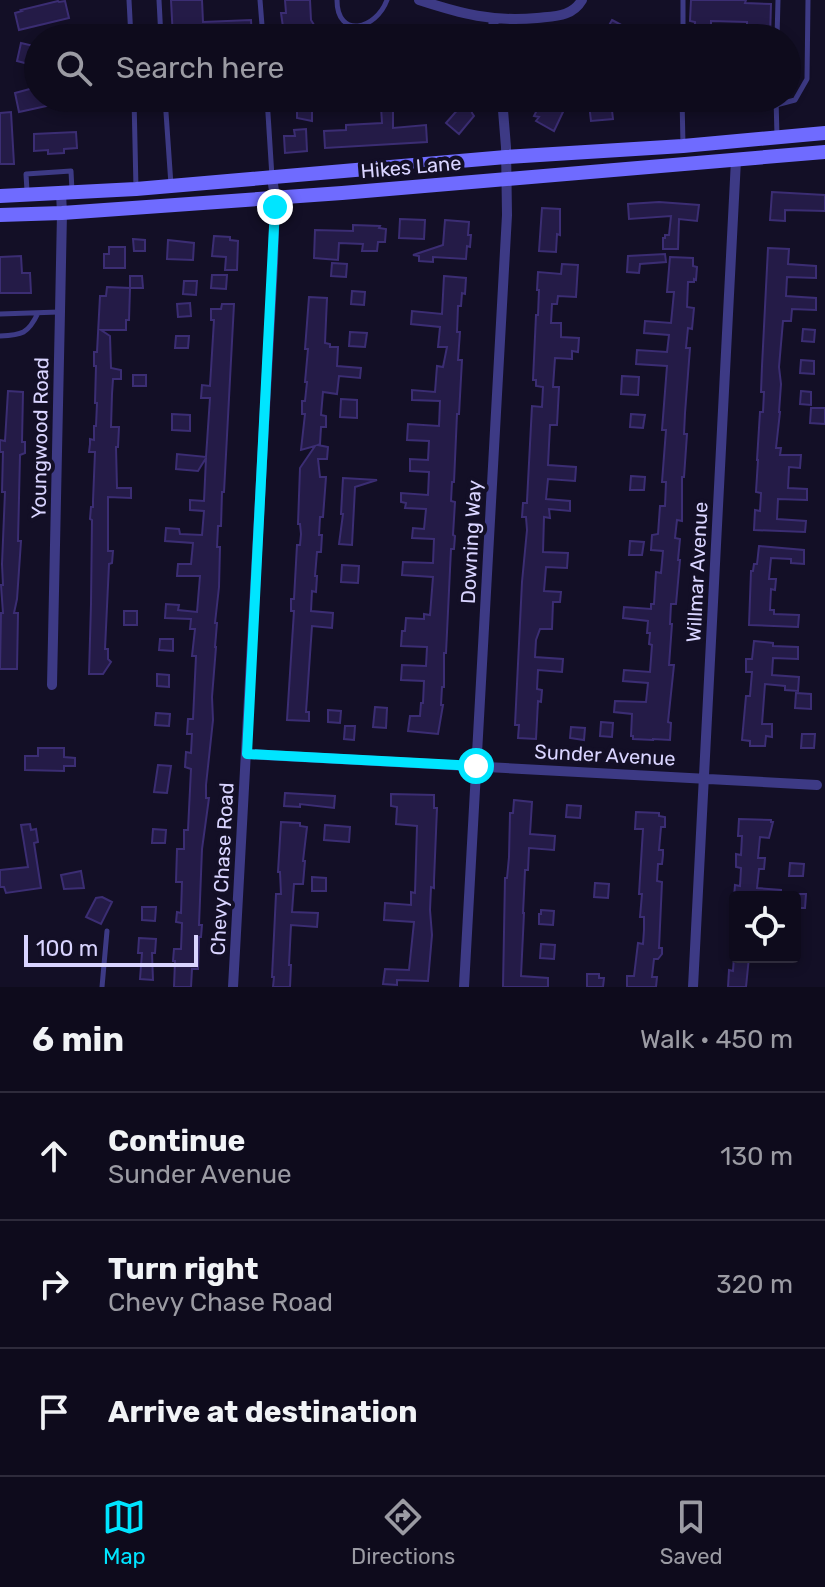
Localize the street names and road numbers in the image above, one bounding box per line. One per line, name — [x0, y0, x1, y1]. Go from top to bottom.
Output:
street label: Hikes Lane — [360, 151, 462, 183]
street label: Youngwood Road — [27, 357, 53, 519]
street label: Downing Way — [456, 479, 486, 605]
street label: Willmar Avenue — [681, 501, 713, 643]
street label: Sunder Avenue — [534, 739, 676, 771]
street label: Chevy Chase Road — [205, 782, 239, 956]

